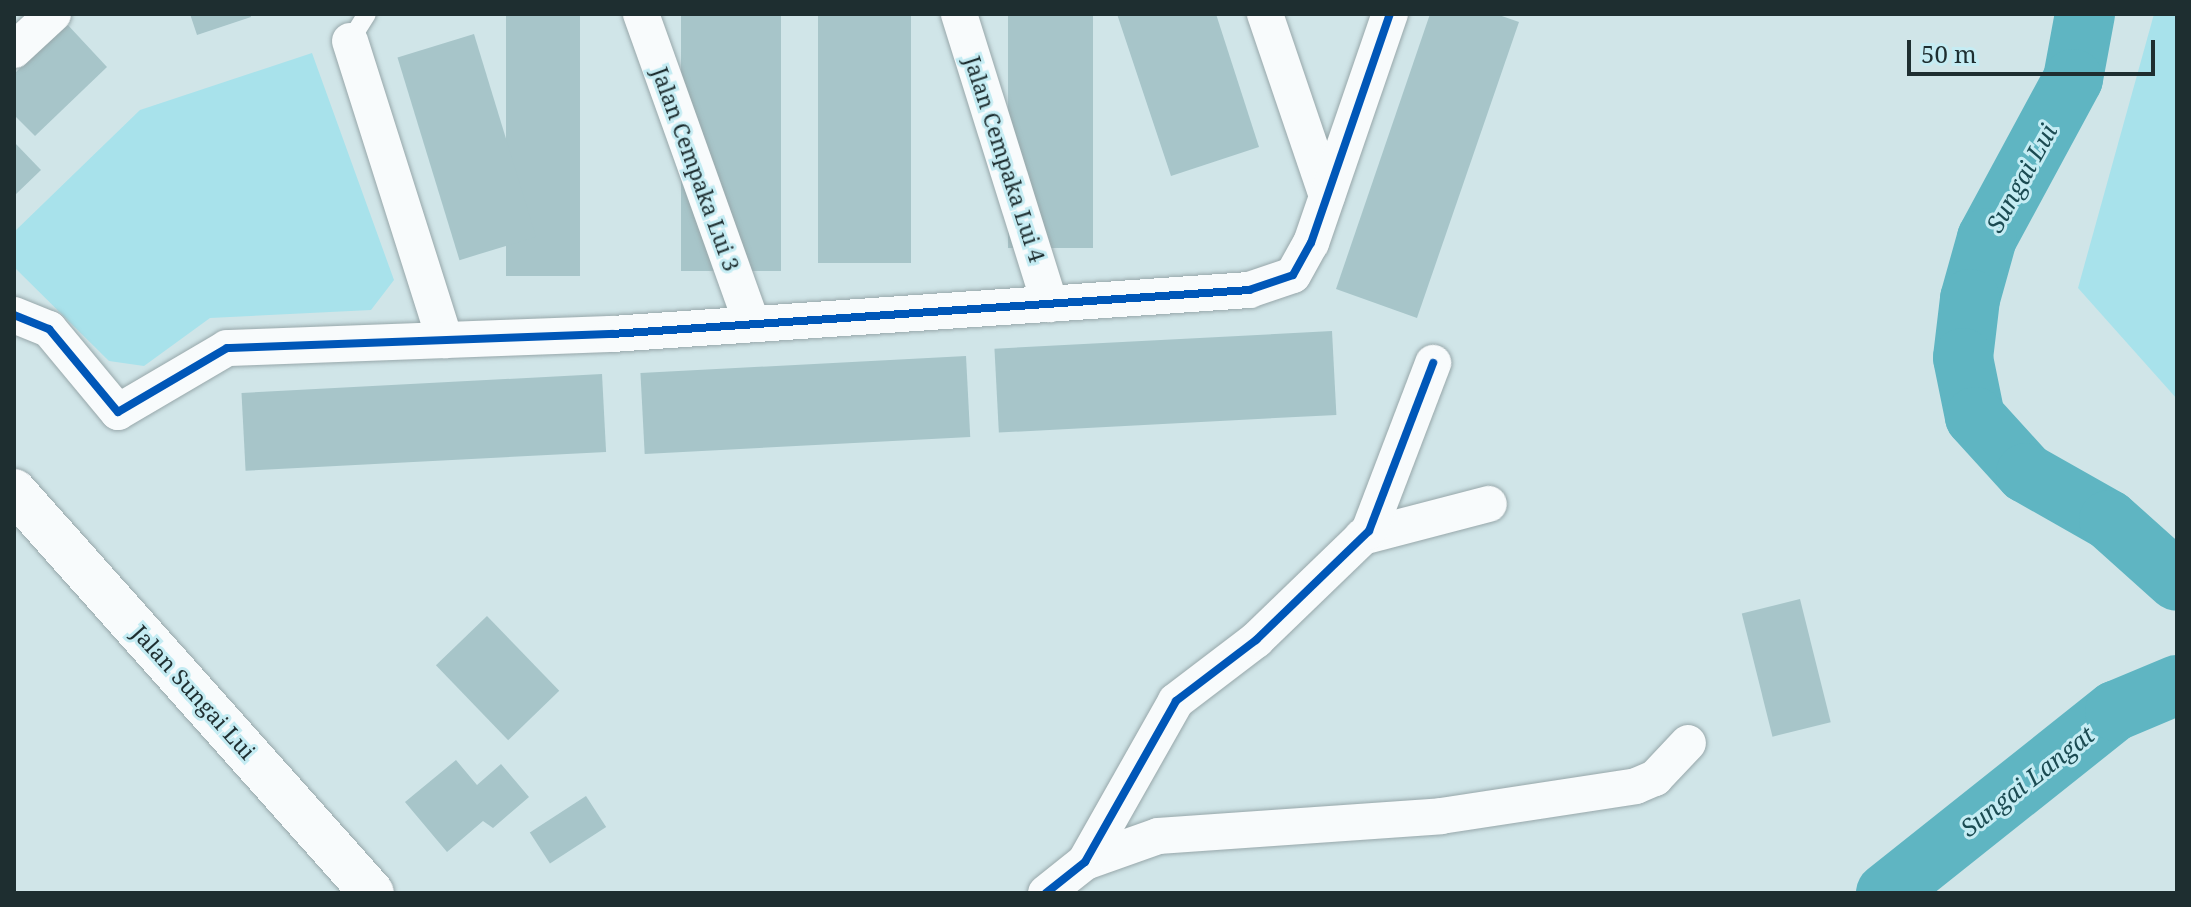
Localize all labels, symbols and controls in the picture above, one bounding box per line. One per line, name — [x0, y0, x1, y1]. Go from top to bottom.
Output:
scale bar — [1911, 24, 2159, 74]
text: 50 m — [1921, 37, 1977, 70]
street label: Jalan Cempaka Lui 4 — [959, 53, 1051, 265]
street label: Jalan Cempaka Lui 3 — [647, 63, 745, 275]
water label: Sungai Lui — [1980, 119, 2062, 237]
street label: Jalan Sungai Lui — [127, 620, 261, 764]
water label: Sungai Langat — [1954, 720, 2100, 842]

